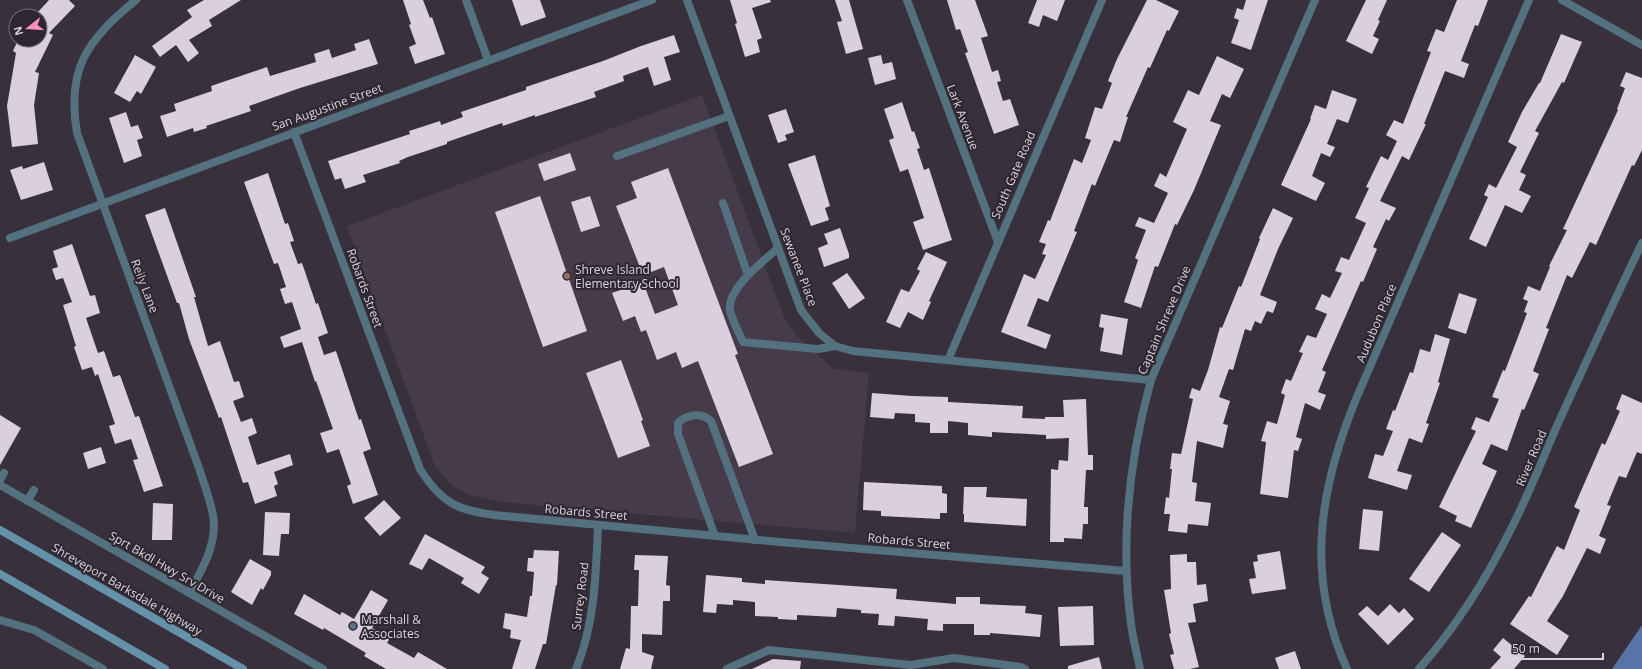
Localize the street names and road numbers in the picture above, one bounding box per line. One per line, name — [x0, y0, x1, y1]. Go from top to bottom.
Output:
street label: San Augustine Street — [269, 79, 385, 135]
street label: Lark Avenue — [943, 82, 983, 153]
street label: South Gate Road — [987, 128, 1039, 222]
street label: Sewanee Place — [776, 225, 822, 309]
street label: Robards Street — [343, 246, 387, 330]
street label: Reily Lane — [127, 257, 163, 316]
street label: Captain Shreve Drive — [1133, 263, 1195, 377]
street label: Audubon Place — [1352, 281, 1400, 365]
street label: River Road — [1511, 427, 1551, 489]
street label: Robards Street — [544, 500, 628, 524]
street label: Sprt Bkdl Hwy Srv Drive — [106, 527, 228, 607]
street label: Robards Street — [867, 529, 951, 553]
street label: Shreveport Barksdale Highway — [49, 539, 206, 640]
street label: Surrey Road — [567, 561, 593, 631]

